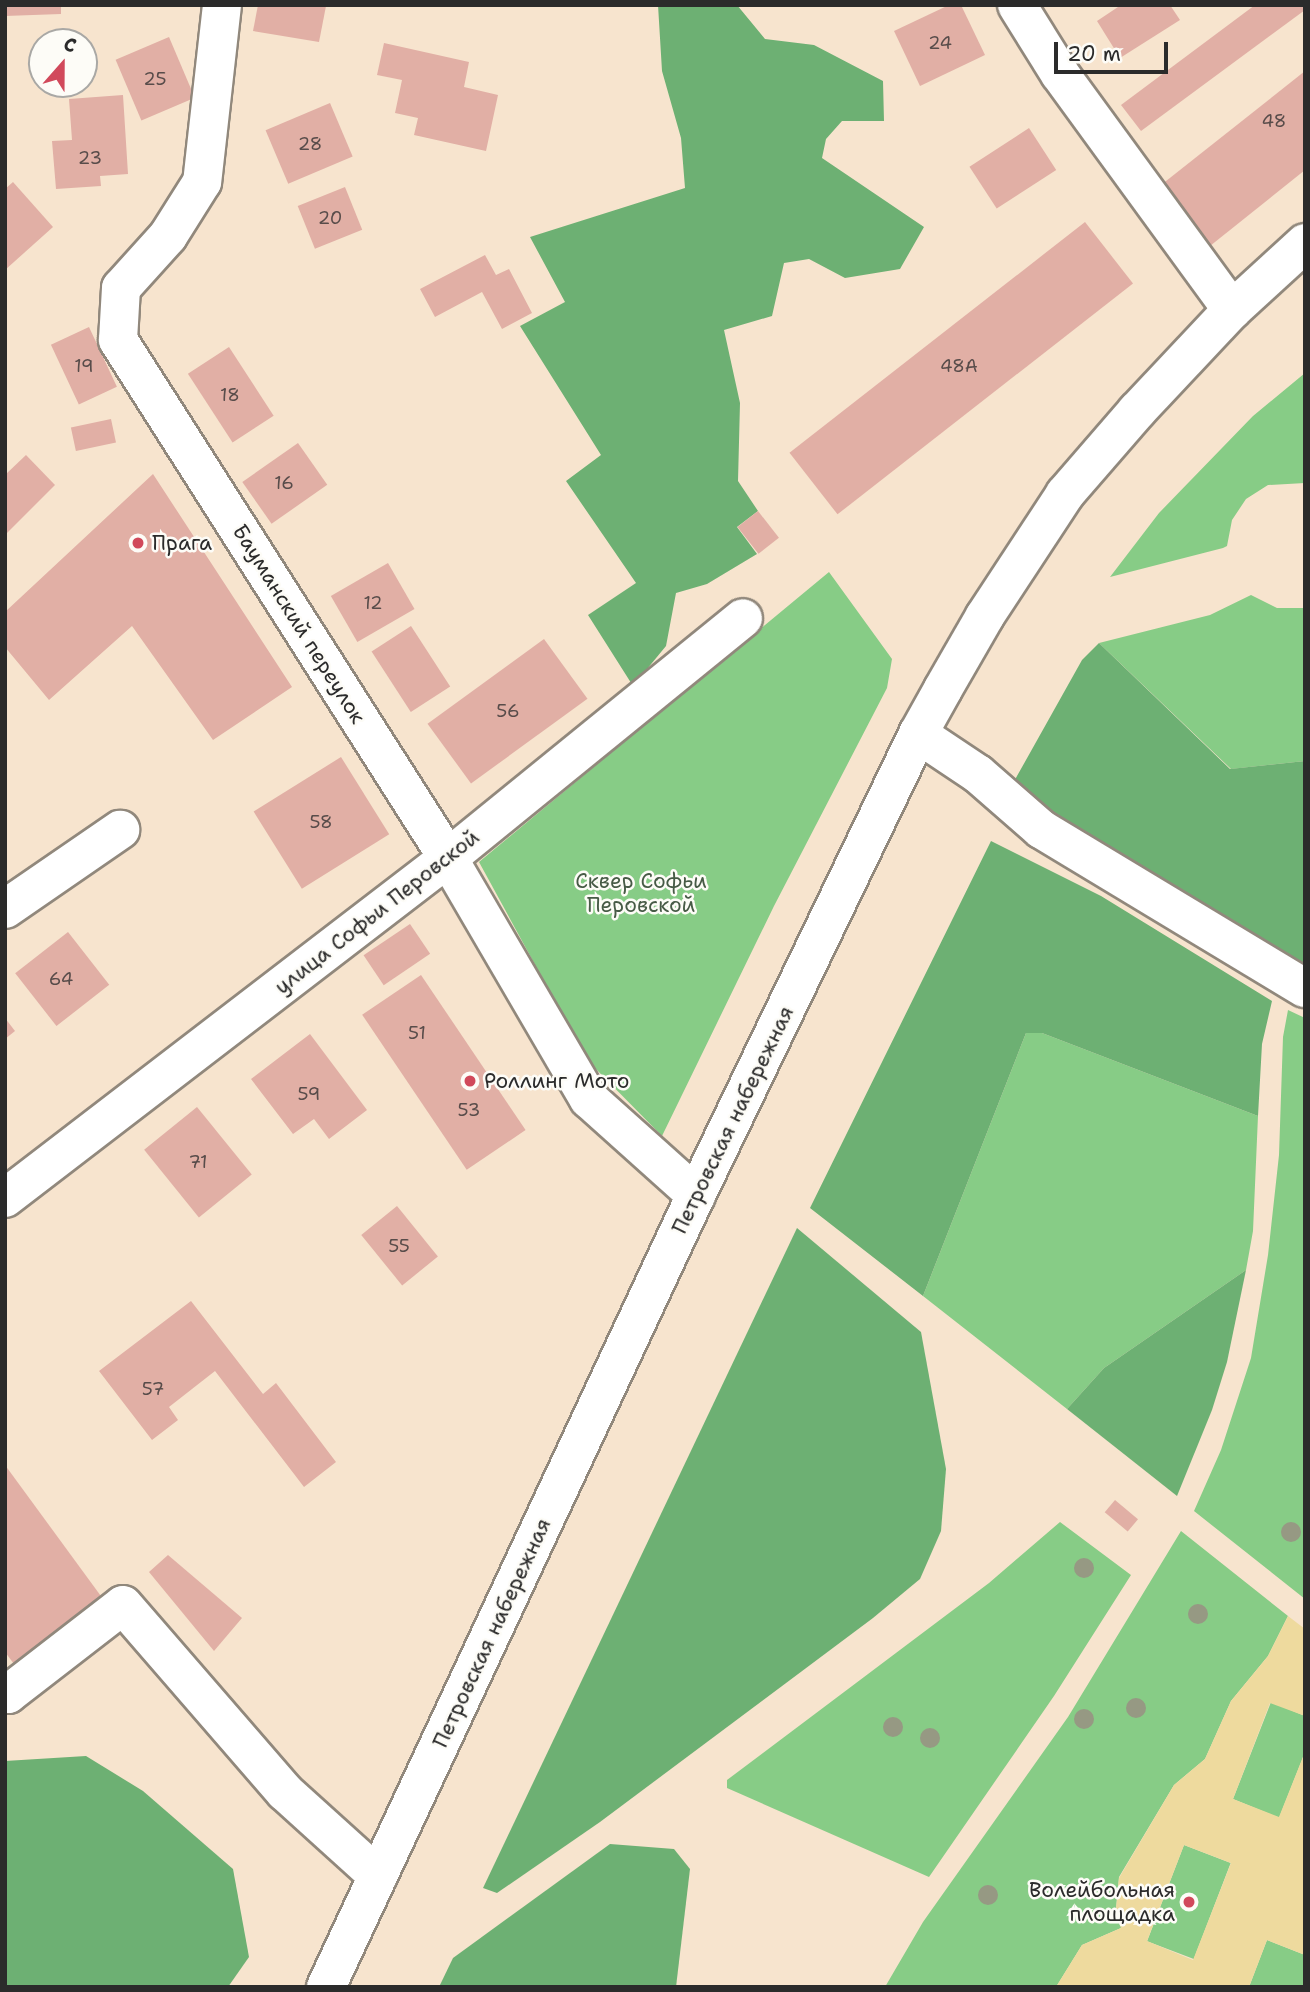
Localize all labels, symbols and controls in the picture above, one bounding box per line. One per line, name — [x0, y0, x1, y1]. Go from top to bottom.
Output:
north arrow — [28, 28, 98, 98]
scale bar — [1058, 28, 1172, 72]
text: С — [60, 31, 80, 59]
house number: 24 — [928, 32, 952, 54]
text: 20 m — [1067, 40, 1121, 68]
house number: 25 — [143, 68, 167, 90]
house number: 48 — [1262, 110, 1286, 132]
house number: 28 — [298, 133, 322, 155]
house number: 23 — [78, 147, 102, 169]
house number: 20 — [318, 207, 342, 229]
house number: 19 — [74, 355, 94, 377]
house number: 48А — [940, 355, 978, 377]
house number: 18 — [220, 384, 240, 406]
house number: 16 — [274, 472, 294, 494]
street label: Бауманский переулок — [227, 520, 371, 728]
place label: Прага — [152, 530, 212, 556]
marker: Прага — [130, 535, 146, 551]
house number: 12 — [363, 592, 383, 614]
house number: 56 — [496, 700, 520, 722]
house number: 58 — [309, 811, 333, 833]
street label: улица Софьи Перовской — [270, 824, 484, 1000]
park label: Сквер Софьи Перовской — [575, 868, 707, 918]
house number: 64 — [49, 968, 73, 990]
street label: Петровская набережная — [667, 1002, 799, 1238]
house number: 51 — [408, 1022, 426, 1044]
place label: Роллинг Мото — [484, 1068, 630, 1094]
marker: Роллинг Мото — [462, 1073, 478, 1089]
house number: 59 — [298, 1083, 320, 1105]
house number: 53 — [458, 1099, 480, 1121]
house number: 71 — [188, 1151, 208, 1173]
house number: 55 — [388, 1235, 410, 1257]
house number: 57 — [142, 1378, 164, 1400]
street label: Петровская набережная — [428, 1514, 556, 1752]
place label: Волейбольная площадка — [1029, 1877, 1175, 1927]
marker: Волейбольная площадка — [1181, 1894, 1197, 1910]

